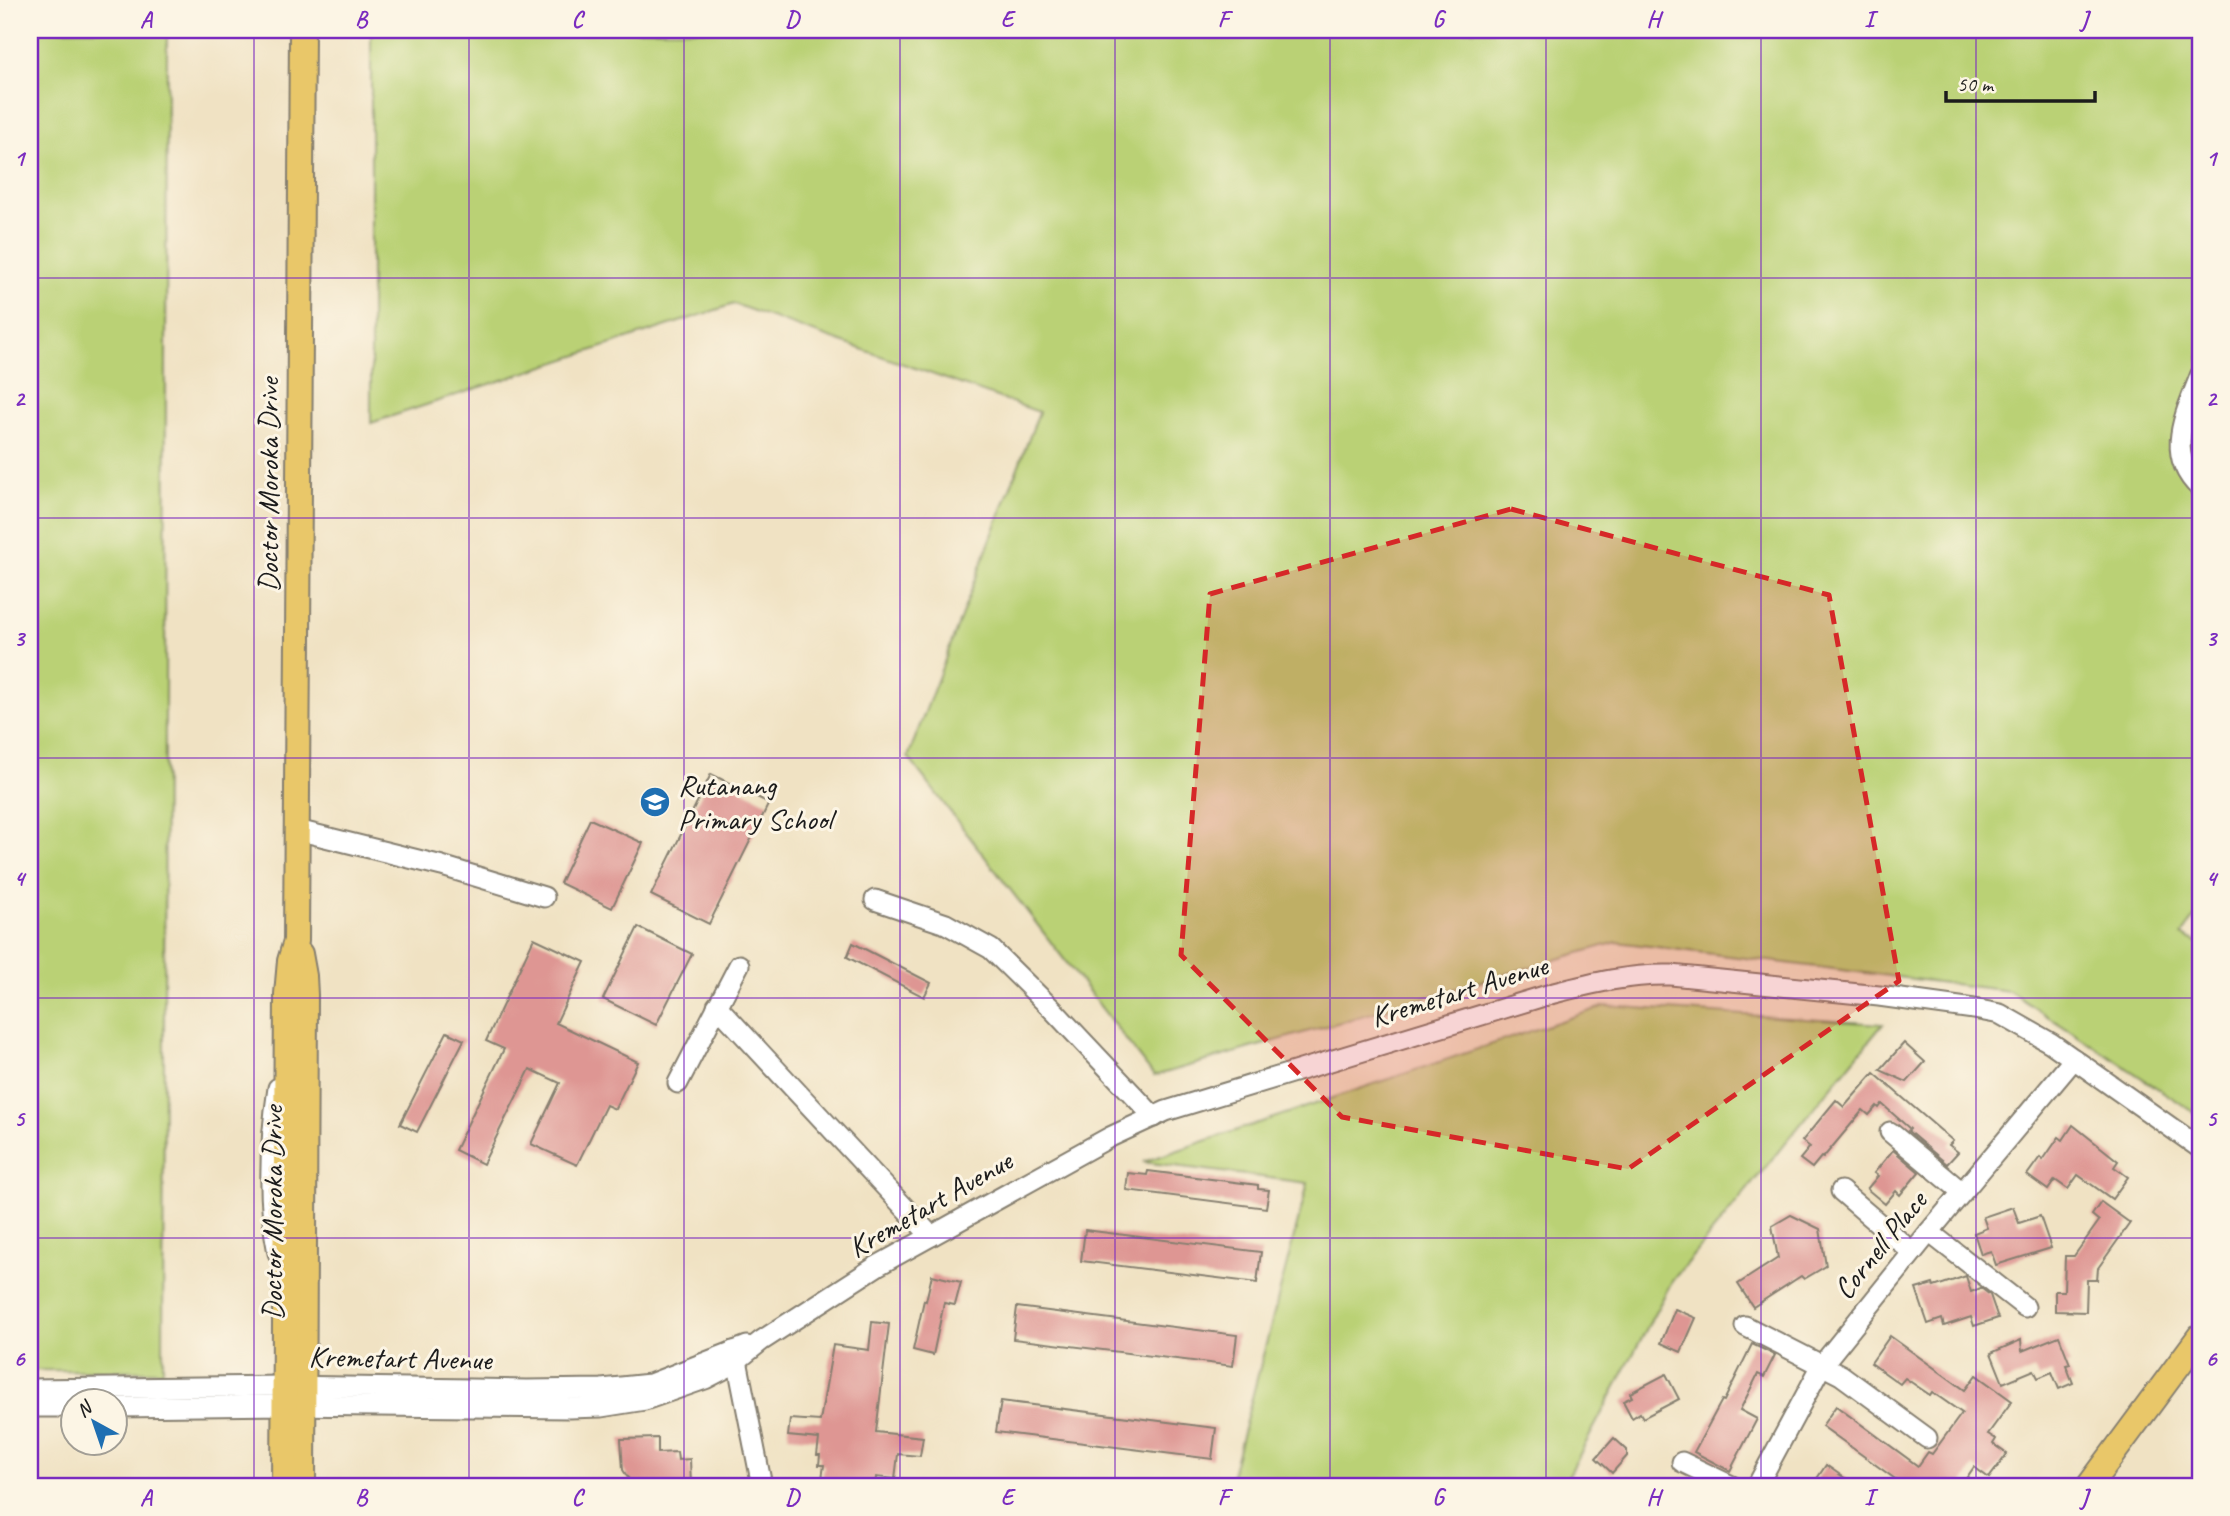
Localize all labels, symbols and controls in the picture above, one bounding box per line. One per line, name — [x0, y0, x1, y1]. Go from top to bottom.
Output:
text: A — [140, 5, 154, 34]
text: B — [355, 5, 369, 34]
text: C — [572, 5, 586, 34]
text: D — [785, 5, 801, 34]
text: E — [1001, 5, 1017, 34]
text: F — [1218, 5, 1234, 34]
text: G — [1432, 5, 1447, 34]
text: H — [1646, 5, 1664, 34]
text: I — [1864, 5, 1879, 34]
text: J — [2078, 5, 2091, 34]
scale bar — [1946, 60, 2095, 104]
text: 50 m — [1957, 71, 1995, 97]
text: 1 — [14, 144, 27, 173]
text: 1 — [2206, 144, 2219, 173]
street label: Doctor Moroka Drive — [249, 375, 287, 592]
text: 2 — [14, 384, 27, 413]
text: 2 — [2206, 384, 2219, 413]
text: 3 — [14, 624, 27, 653]
text: 3 — [2206, 624, 2219, 653]
place label: Rutanang Primary School — [678, 766, 837, 838]
school or university icon: Rutanang Primary School — [638, 785, 672, 819]
text: 4 — [14, 864, 27, 893]
text: 4 — [2206, 864, 2219, 893]
street label: Kremetart Avenue — [1366, 945, 1554, 1036]
street label: Doctor Moroka Drive — [253, 1103, 291, 1320]
text: 5 — [14, 1104, 26, 1133]
text: 5 — [2206, 1104, 2218, 1133]
street label: Kremetart Avenue — [841, 1141, 1021, 1266]
street label: Cornell Place — [1825, 1181, 1937, 1307]
street label: Kremetart Avenue — [308, 1337, 494, 1379]
text: 6 — [14, 1344, 27, 1373]
text: 6 — [2206, 1344, 2219, 1373]
north arrow — [60, 1386, 130, 1456]
text: N — [71, 1395, 98, 1423]
text: A — [140, 1483, 154, 1512]
text: B — [355, 1483, 369, 1512]
text: C — [572, 1483, 586, 1512]
text: D — [785, 1483, 801, 1512]
text: E — [1001, 1483, 1017, 1512]
text: F — [1218, 1483, 1234, 1512]
text: G — [1432, 1483, 1447, 1512]
text: H — [1646, 1483, 1664, 1512]
text: I — [1864, 1483, 1879, 1512]
text: J — [2078, 1483, 2091, 1512]

